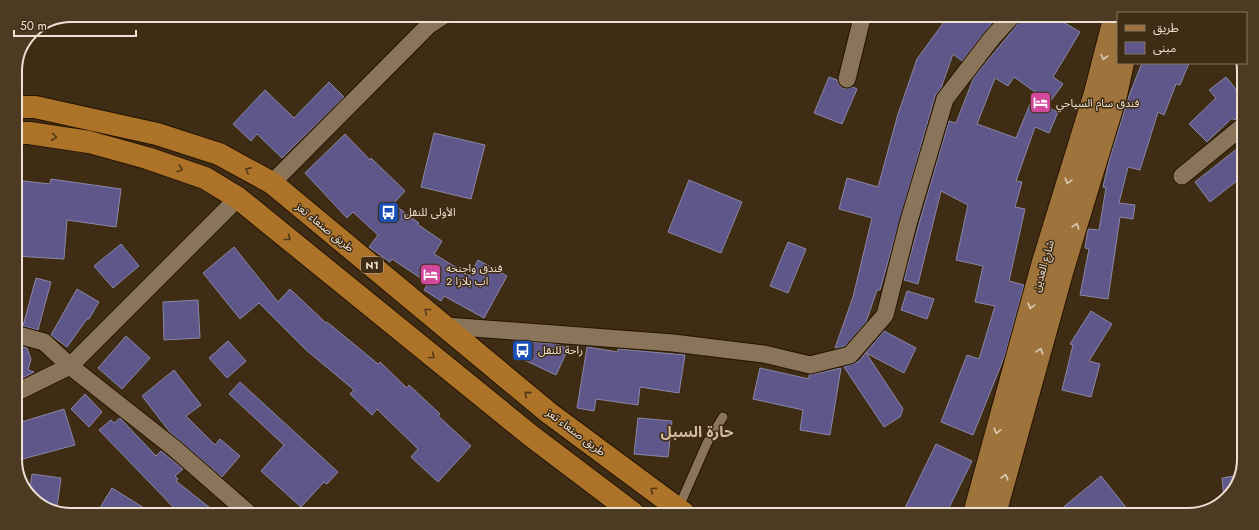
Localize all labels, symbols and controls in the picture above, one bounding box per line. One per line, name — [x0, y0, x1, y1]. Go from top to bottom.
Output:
scale bar — [14, 12, 136, 38]
legend — [1117, 12, 1247, 64]
text: 50 m — [20, 17, 47, 35]
text: طريق — [1153, 19, 1179, 37]
text: مبنى — [1153, 39, 1176, 57]
one-way arrow — [1101, 53, 1109, 60]
hotel icon: فندق سام السياحي — [1027, 90, 1053, 116]
place label: فندق سام السياحي — [1056, 95, 1140, 113]
one-way arrow — [51, 132, 57, 141]
one-way arrow — [176, 164, 183, 173]
one-way arrow — [245, 168, 253, 175]
one-way arrow — [1064, 178, 1073, 185]
street label: طريق صنعاء تعز — [292, 198, 358, 255]
bus stop icon: الأولى للنقل — [375, 199, 401, 225]
place label: الأولى للنقل — [404, 204, 456, 220]
one-way arrow — [1071, 223, 1080, 230]
one-way arrow — [283, 234, 290, 241]
street label: شارع العدين — [1028, 238, 1058, 294]
road number: N1 — [361, 257, 383, 273]
place label: فندق واجنحه اب بلازا 2 — [446, 260, 503, 289]
hotel icon: فندق واجنحه اب بلازا 2 — [418, 261, 444, 287]
one-way arrow — [1027, 302, 1036, 309]
one-way arrow — [425, 308, 432, 315]
bus stop icon: راحة للنقل — [510, 337, 536, 363]
place label: راحة للنقل — [538, 342, 583, 358]
one-way arrow — [1035, 348, 1044, 355]
one-way arrow — [427, 352, 434, 359]
one-way arrow — [525, 392, 532, 399]
street label: طريق صنعاء تعز — [542, 404, 609, 460]
district label: حارة السبل — [661, 421, 734, 443]
one-way arrow — [993, 428, 1001, 435]
one-way arrow — [1001, 473, 1009, 480]
one-way arrow — [650, 488, 657, 495]

